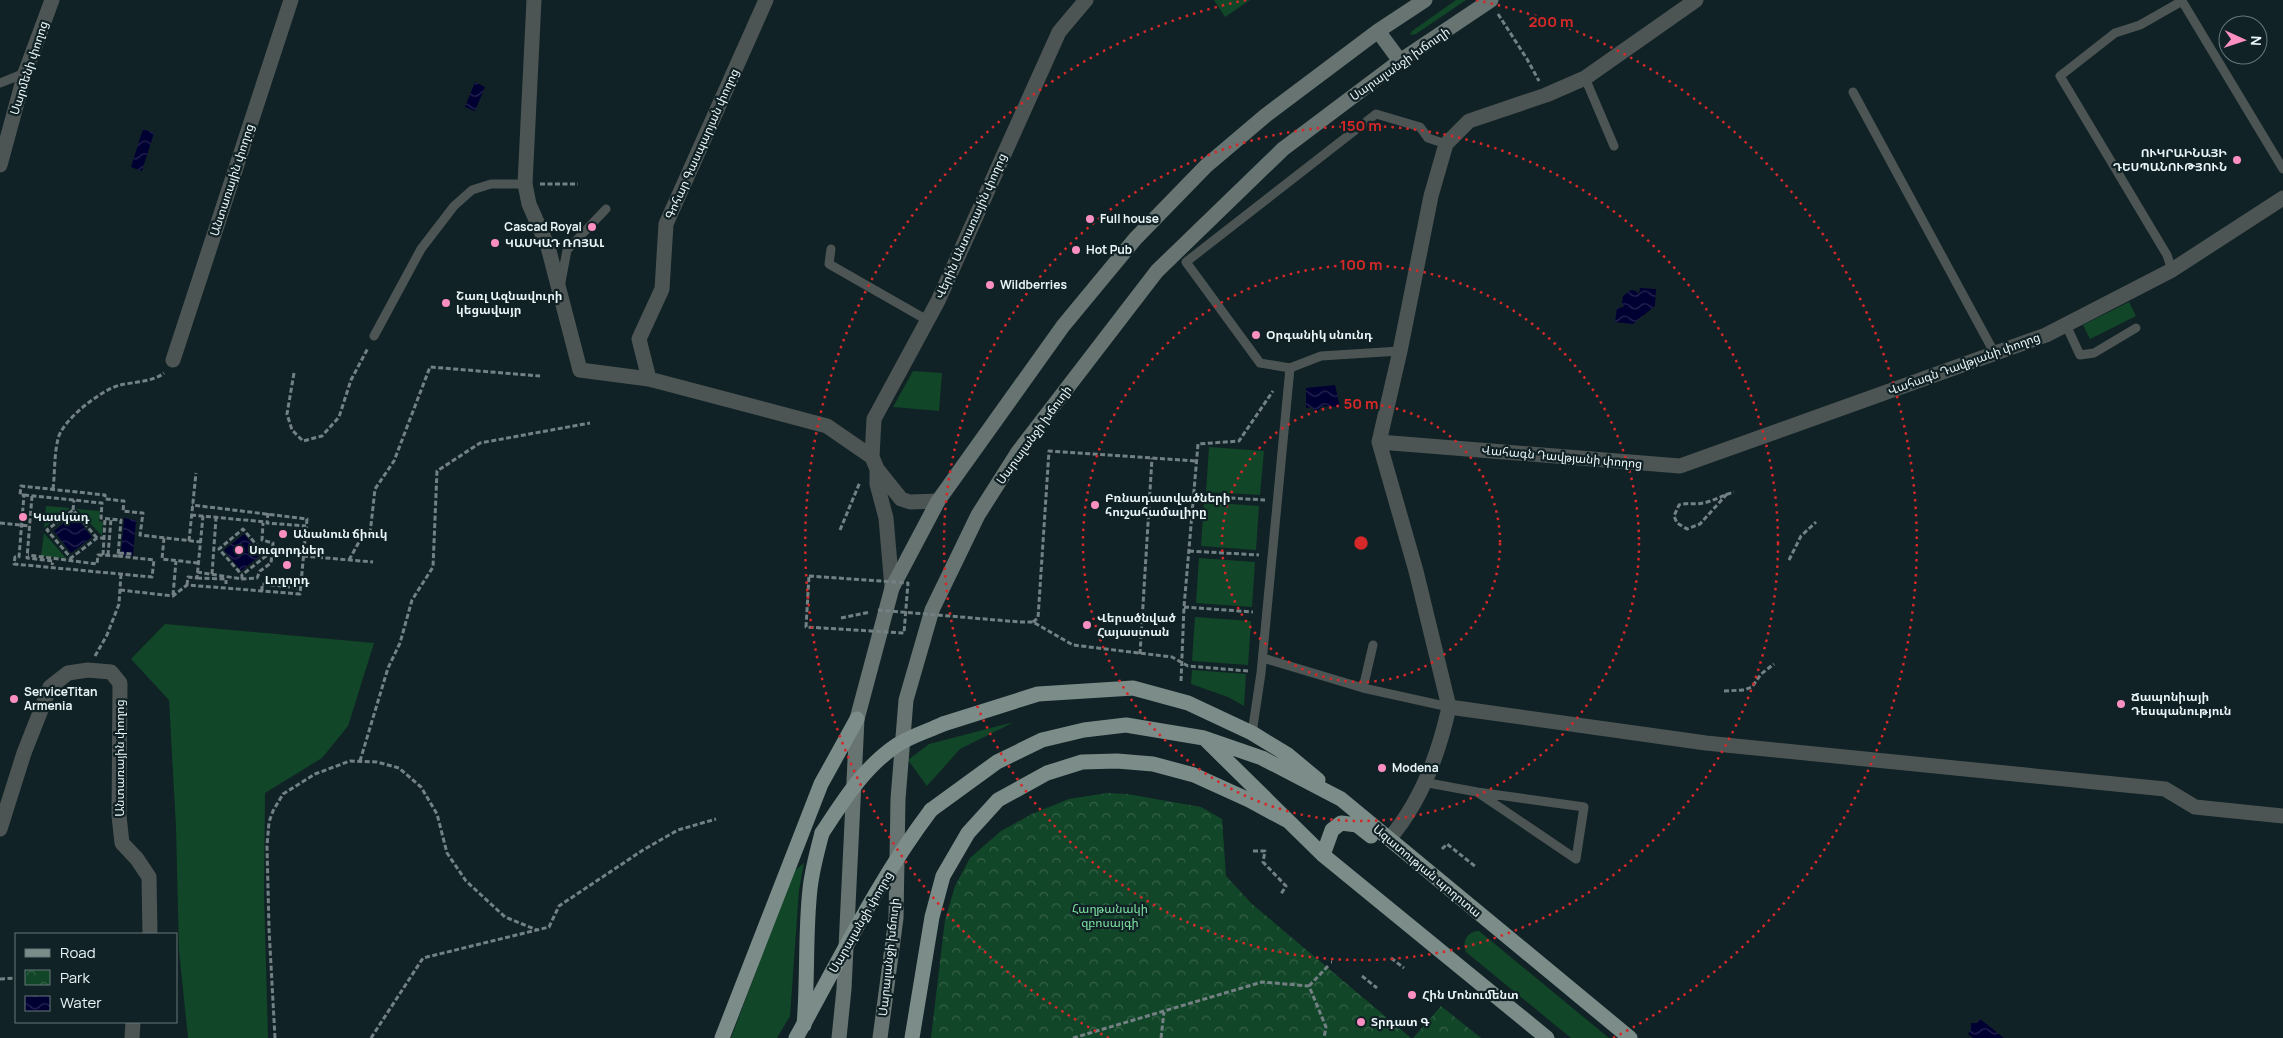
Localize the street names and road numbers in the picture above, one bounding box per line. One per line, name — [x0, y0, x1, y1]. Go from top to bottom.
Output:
street label: Սարմենի փողոց — [5, 19, 52, 117]
street label: Սարալանջի խճուղի — [1346, 23, 1453, 105]
street label: Գոհար Գասպարյան փողոց — [661, 66, 743, 222]
street label: Անտառային փողոց — [205, 121, 258, 238]
street label: Վերին Անտառային փողոց — [931, 150, 1010, 301]
street label: Վահագն Դավթյանի փողոց — [1885, 328, 2042, 399]
street label: Սարալանջի խճուղի — [992, 382, 1075, 488]
street label: Վահագն Դավթյանի փողոց — [1481, 441, 1643, 472]
street label: Անտառային փողոց — [111, 699, 128, 817]
street label: Ազատության պողոտա — [1370, 820, 1485, 921]
street label: Սարալանջի փողոց — [825, 868, 897, 976]
street label: Սարալանջի խճուղի — [874, 897, 903, 1017]

